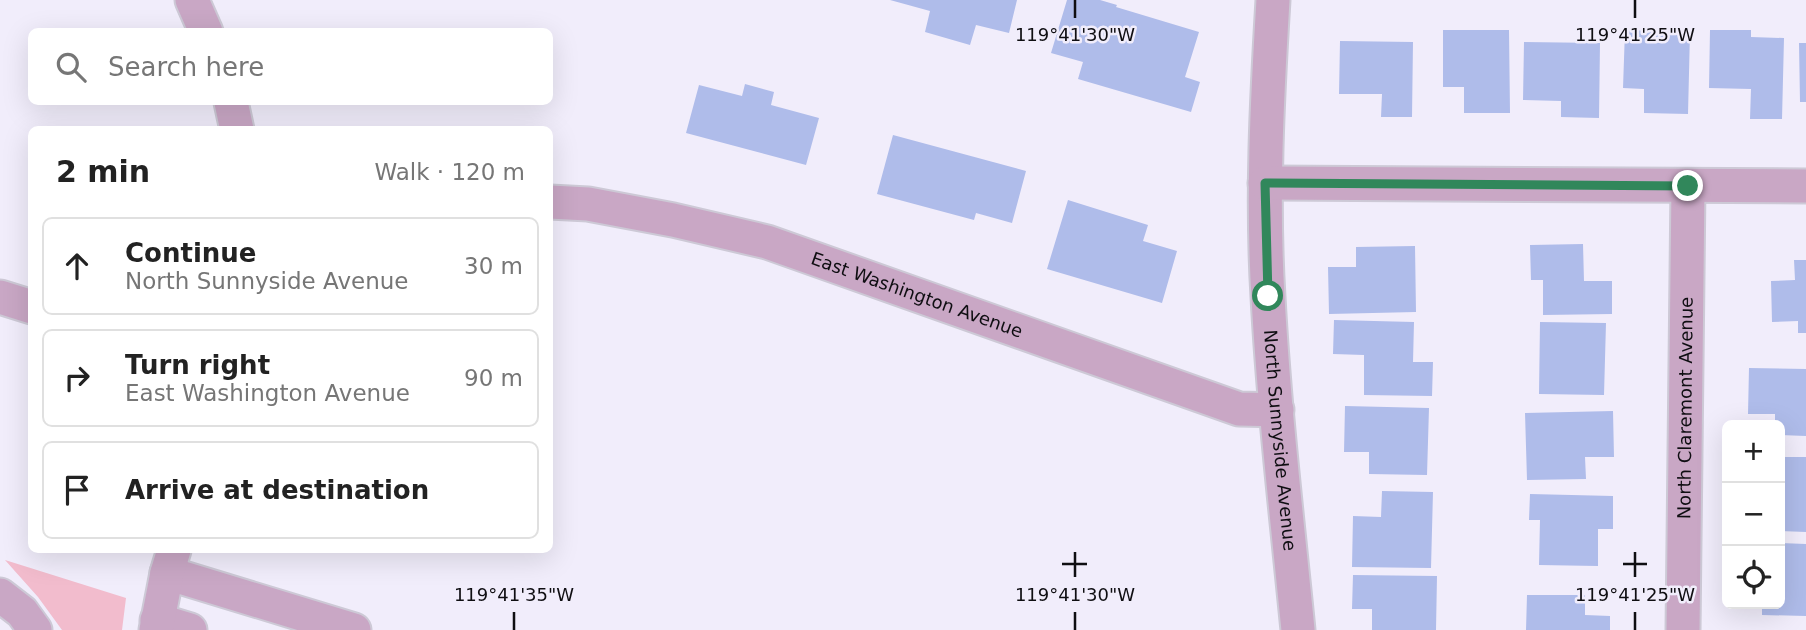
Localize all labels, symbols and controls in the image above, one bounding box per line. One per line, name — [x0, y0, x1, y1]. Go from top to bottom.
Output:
text: 119°41'30"W — [1015, 24, 1135, 45]
text: 119°41'25"W — [1575, 24, 1695, 45]
search box — [28, 28, 553, 105]
icon: search — [52, 48, 90, 86]
text: Search here — [108, 52, 264, 82]
text: 2 min — [56, 154, 150, 189]
text: Walk · 120 m — [374, 159, 525, 185]
route end — [1672, 170, 1703, 201]
text: Continue — [125, 238, 256, 268]
icon: ahead — [58, 247, 96, 285]
street label: East Washington Avenue — [808, 247, 1026, 342]
text: 30 m — [464, 253, 523, 279]
text: North Sunnyside Avenue — [125, 268, 408, 294]
route start — [1252, 280, 1283, 311]
street label: North Claremont Avenue — [1673, 297, 1697, 519]
street label: North Sunnyside Avenue — [1260, 329, 1301, 552]
text: Turn right — [125, 350, 270, 380]
icon: right — [58, 359, 96, 397]
text: 90 m — [464, 365, 523, 391]
text: East Washington Avenue — [125, 380, 410, 406]
map controls — [1722, 420, 1785, 609]
button: + — [1722, 420, 1785, 483]
icon: arrive — [58, 471, 96, 509]
text: Arrive at destination — [125, 475, 429, 505]
button: − — [1722, 483, 1785, 546]
button: locate — [1722, 546, 1785, 609]
text: 119°41'35"W — [454, 584, 574, 605]
text: 119°41'30"W — [1015, 584, 1135, 605]
text: 119°41'25"W — [1575, 584, 1695, 605]

